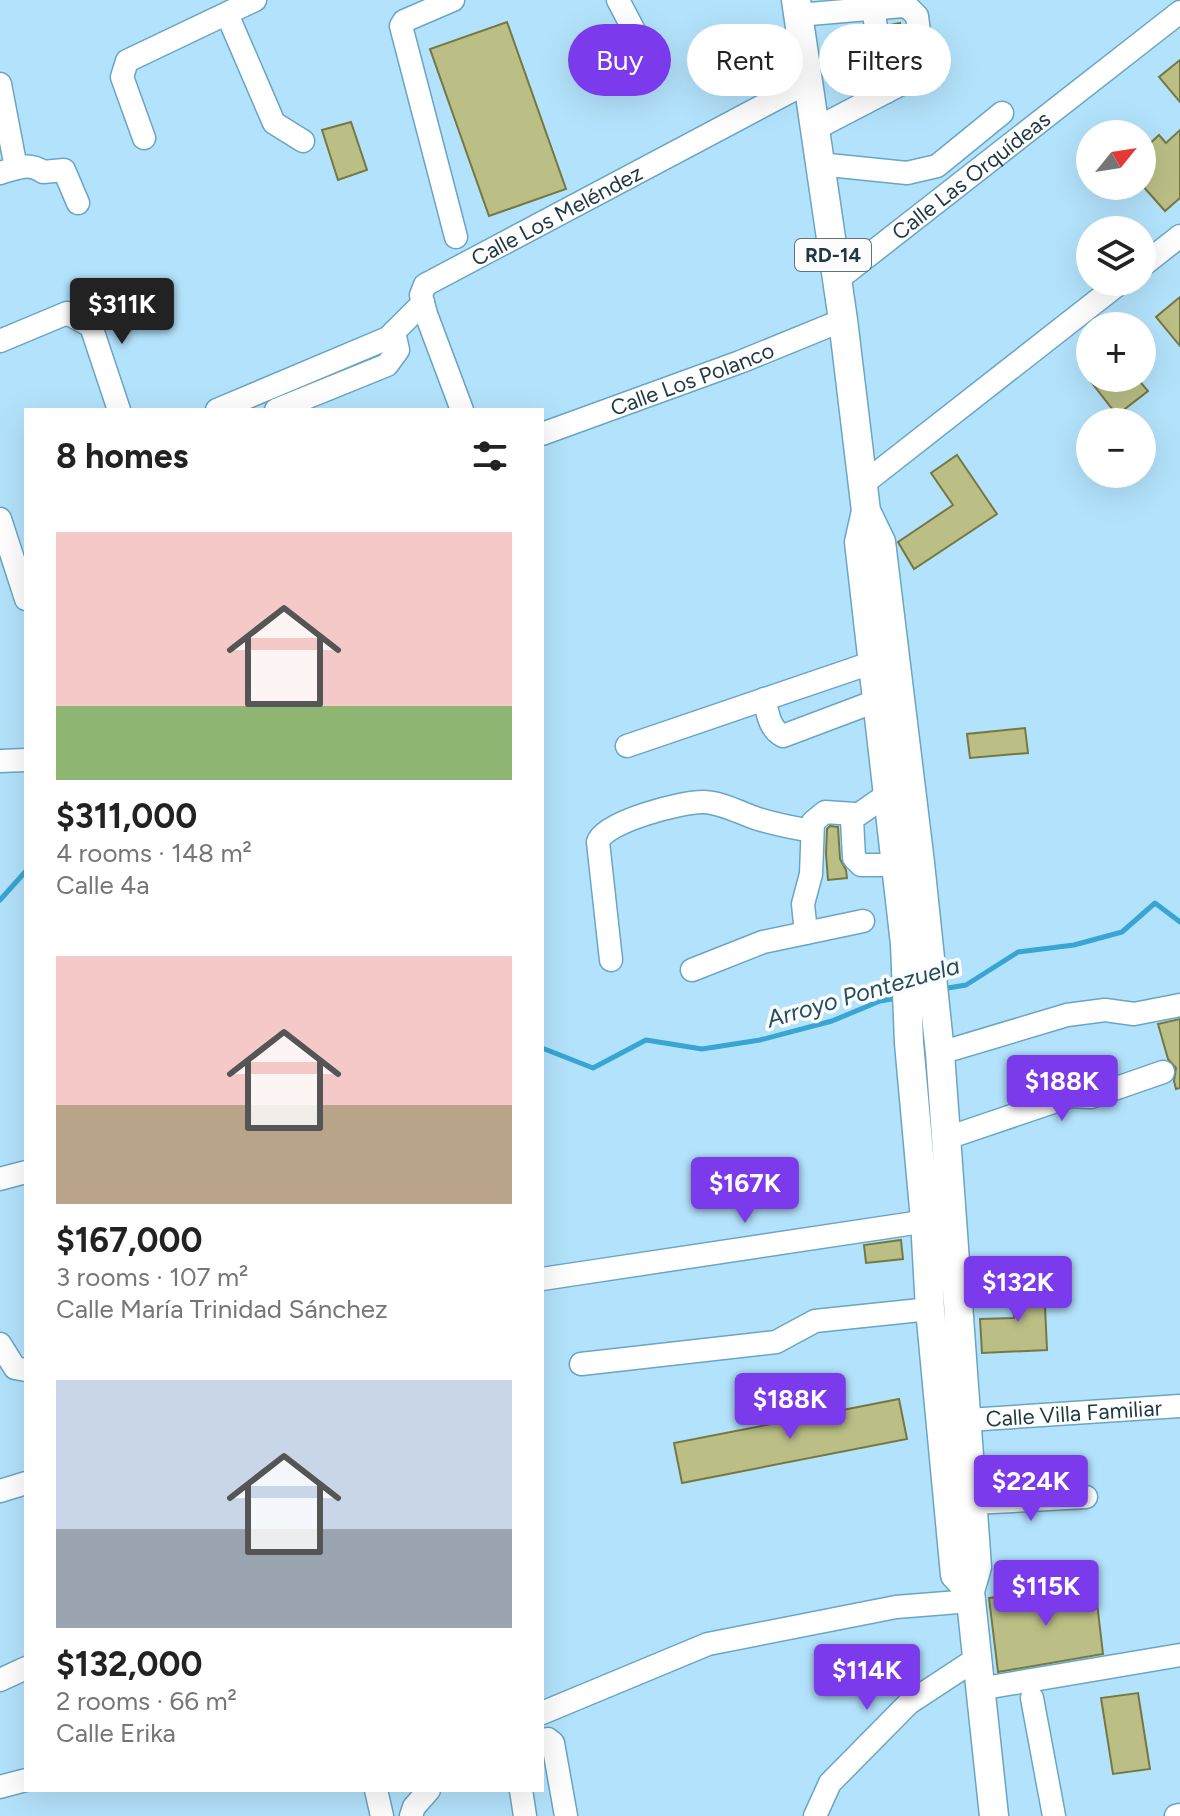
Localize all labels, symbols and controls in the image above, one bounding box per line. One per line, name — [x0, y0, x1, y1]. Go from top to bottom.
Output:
chip: Buy — [568, 24, 671, 96]
chip: Rent — [687, 24, 803, 96]
chip: Filters — [819, 24, 951, 96]
street label: Calle Las Orquídeas — [886, 105, 1056, 246]
north arrow — [1076, 120, 1156, 200]
map controls — [1076, 120, 1156, 488]
street label: Calle Los Meléndez — [467, 159, 647, 272]
button: layers — [1076, 216, 1156, 296]
road number: RD-14 — [795, 239, 871, 271]
pin: $311K — [66, 278, 178, 346]
text: $311K — [88, 288, 156, 320]
button: + — [1076, 312, 1156, 392]
street label: Calle Los Polanco — [607, 336, 778, 421]
button: − — [1076, 408, 1156, 488]
icon: filters — [468, 434, 512, 478]
text: 8 homes — [56, 436, 188, 477]
icon: home — [212, 584, 356, 728]
text: $311,000 — [56, 796, 197, 837]
text: 4 rooms · 148 m² — [56, 837, 252, 869]
text: Calle 4a — [56, 869, 149, 901]
water label: Arroyo Pontezuela — [762, 951, 963, 1034]
icon: home — [212, 1008, 356, 1152]
pin: $188K — [1006, 1055, 1118, 1123]
text: $188K — [1025, 1065, 1099, 1097]
pin: $167K — [689, 1157, 801, 1225]
text: $167K — [709, 1167, 781, 1199]
text: $167,000 — [56, 1220, 203, 1261]
pin: $132K — [962, 1256, 1074, 1324]
text: 3 rooms · 107 m² — [56, 1261, 249, 1293]
text: $132K — [982, 1266, 1054, 1298]
text: Calle María Trinidad Sánchez — [56, 1293, 388, 1325]
pin: $188K — [734, 1373, 846, 1441]
text: $188K — [753, 1383, 827, 1415]
street label: Calle Villa Familiar — [985, 1394, 1163, 1432]
icon: home — [212, 1432, 356, 1576]
pin: $224K — [975, 1455, 1087, 1523]
text: $224K — [992, 1465, 1070, 1497]
pin: $115K — [990, 1560, 1102, 1628]
text: $115K — [1012, 1570, 1080, 1602]
text: $132,000 — [56, 1644, 203, 1685]
pin: $114K — [811, 1644, 923, 1712]
text: $114K — [832, 1654, 902, 1686]
text: 2 rooms · 66 m² — [56, 1685, 237, 1717]
text: Calle Erika — [56, 1717, 176, 1749]

